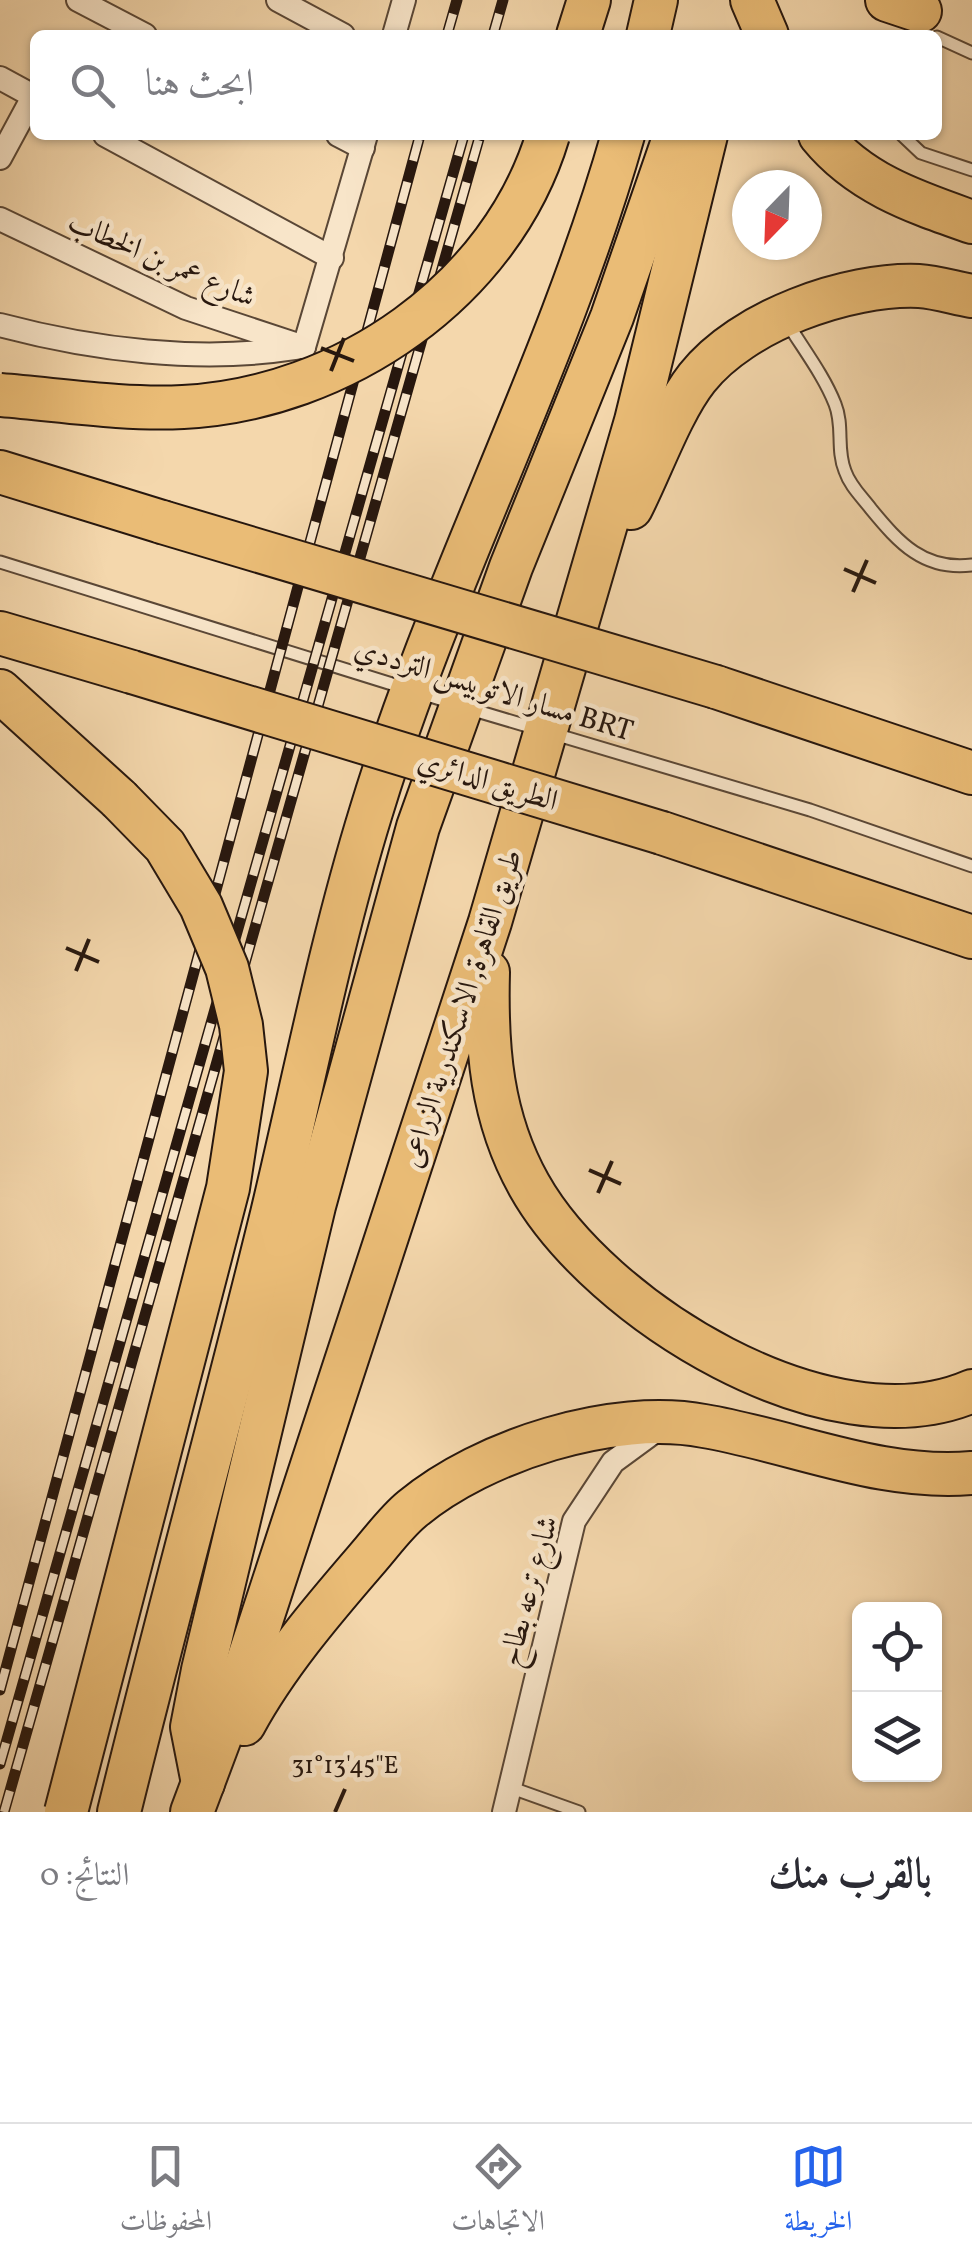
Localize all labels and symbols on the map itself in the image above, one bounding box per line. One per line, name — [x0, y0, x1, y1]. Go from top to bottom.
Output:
north arrow — [732, 170, 822, 260]
street label: شارع عمر بن الخطاب — [60, 202, 262, 321]
street label: مسار الاتوبيس الترددي BRT — [349, 629, 638, 754]
street label: الطريق الدائري — [412, 741, 563, 824]
street label: طريق القاهرة, الاسكندرية الزراعى — [392, 844, 534, 1173]
street label: شارع ترعه بطاح — [490, 1512, 573, 1672]
text: 31°13'45"E — [291, 1749, 399, 1784]

